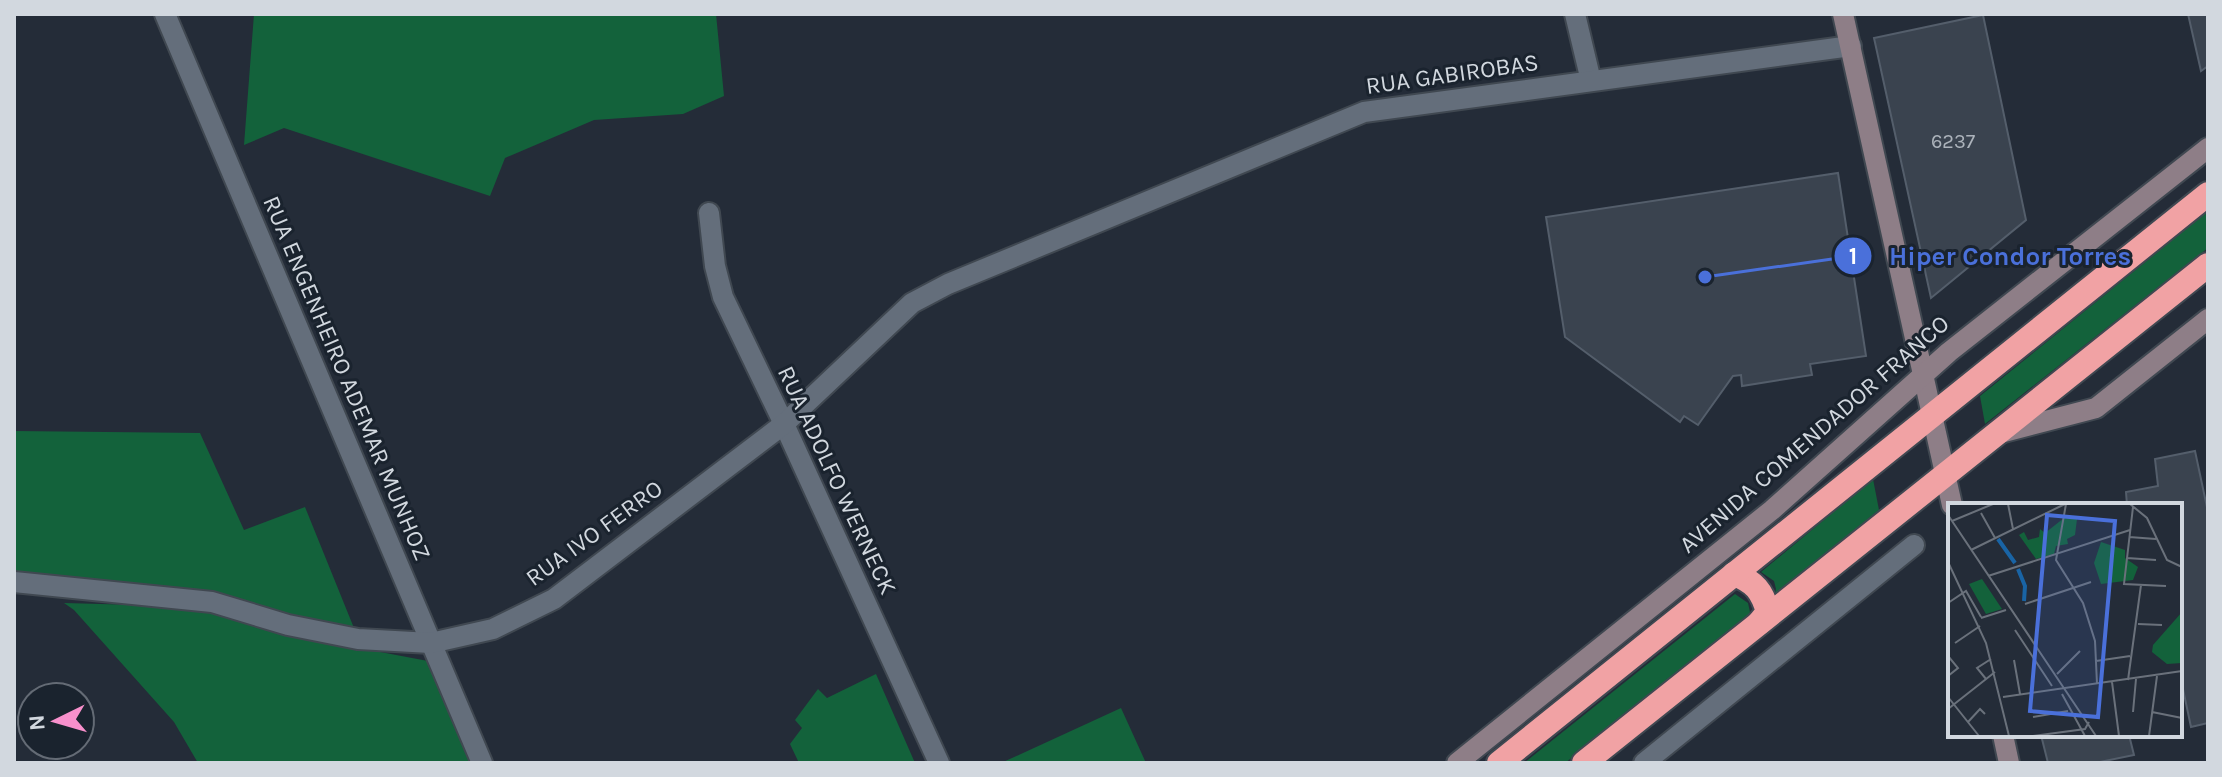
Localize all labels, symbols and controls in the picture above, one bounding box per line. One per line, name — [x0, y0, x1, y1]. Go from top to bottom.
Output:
street label: RUA GABIROBAS — [1364, 48, 1540, 100]
house number: 6237 — [1931, 130, 1976, 153]
street label: RUA ENGENHEIRO ADEMAR MUNHOZ — [257, 192, 437, 564]
callout: Hiper Condor Torres — [1833, 231, 2147, 281]
text: Hiper Condor Torres — [1889, 241, 2131, 272]
text: 1 — [1849, 242, 1857, 270]
street label: AVENIDA COMENDADOR FRANCO — [1673, 309, 1955, 559]
street label: RUA ADOLFO WERNECK — [772, 361, 902, 599]
street label: RUA IVO FERRO — [520, 474, 668, 592]
inset map — [1948, 503, 2182, 737]
north arrow — [16, 681, 96, 761]
text: N — [23, 714, 51, 732]

